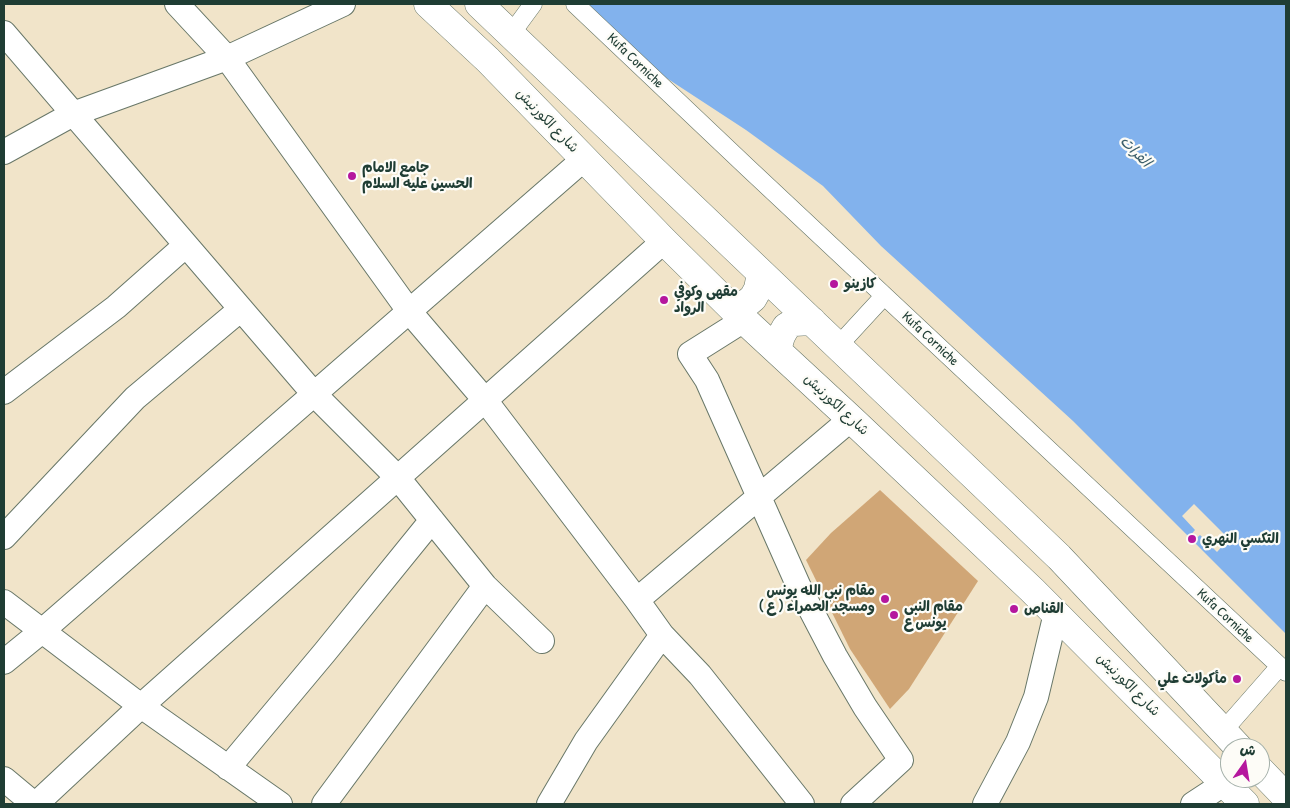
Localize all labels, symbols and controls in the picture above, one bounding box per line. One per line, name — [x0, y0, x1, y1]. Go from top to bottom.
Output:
street label: Kufa Corniche — [603, 30, 667, 92]
street label: شارع الكورنيش — [512, 85, 582, 157]
water label: الفرات — [1116, 133, 1154, 171]
place label: جامع الامام الحسين عليه السلام — [362, 160, 473, 192]
marker: جامع الامام الحسين عليه السلام — [346, 170, 358, 182]
place label: كازينو — [844, 276, 876, 292]
marker: كازينو — [828, 278, 840, 290]
place label: مقهى وكوفي الرواد — [674, 284, 738, 316]
marker: مقهى وكوفي الرواد — [658, 294, 670, 306]
street label: Kufa Corniche — [898, 308, 962, 370]
street label: شارع الكورنيش — [800, 371, 872, 439]
place label: التكسي النهري — [1202, 531, 1279, 547]
marker: التكسي النهري — [1186, 533, 1198, 545]
place label: مقام نبي الله يونس ( ع ) ومسجد الحمراء — [759, 583, 875, 616]
street label: Kufa Corniche — [1193, 585, 1257, 647]
marker: مقام نبي الله يونس ( ع ) ومسجد الحمراء — [879, 593, 891, 605]
place label: مقام النبي يونس ع — [904, 599, 963, 632]
place label: القناص — [1024, 601, 1064, 617]
marker: القناص — [1008, 603, 1020, 615]
marker: مقام النبي يونس ع — [888, 609, 900, 621]
street label: شارع الكورنيش — [1093, 650, 1163, 720]
place label: مأكولات علي — [1157, 671, 1227, 687]
marker: مأكولات علي — [1231, 673, 1243, 685]
north arrow — [1220, 738, 1270, 788]
text: ش — [1239, 738, 1258, 760]

